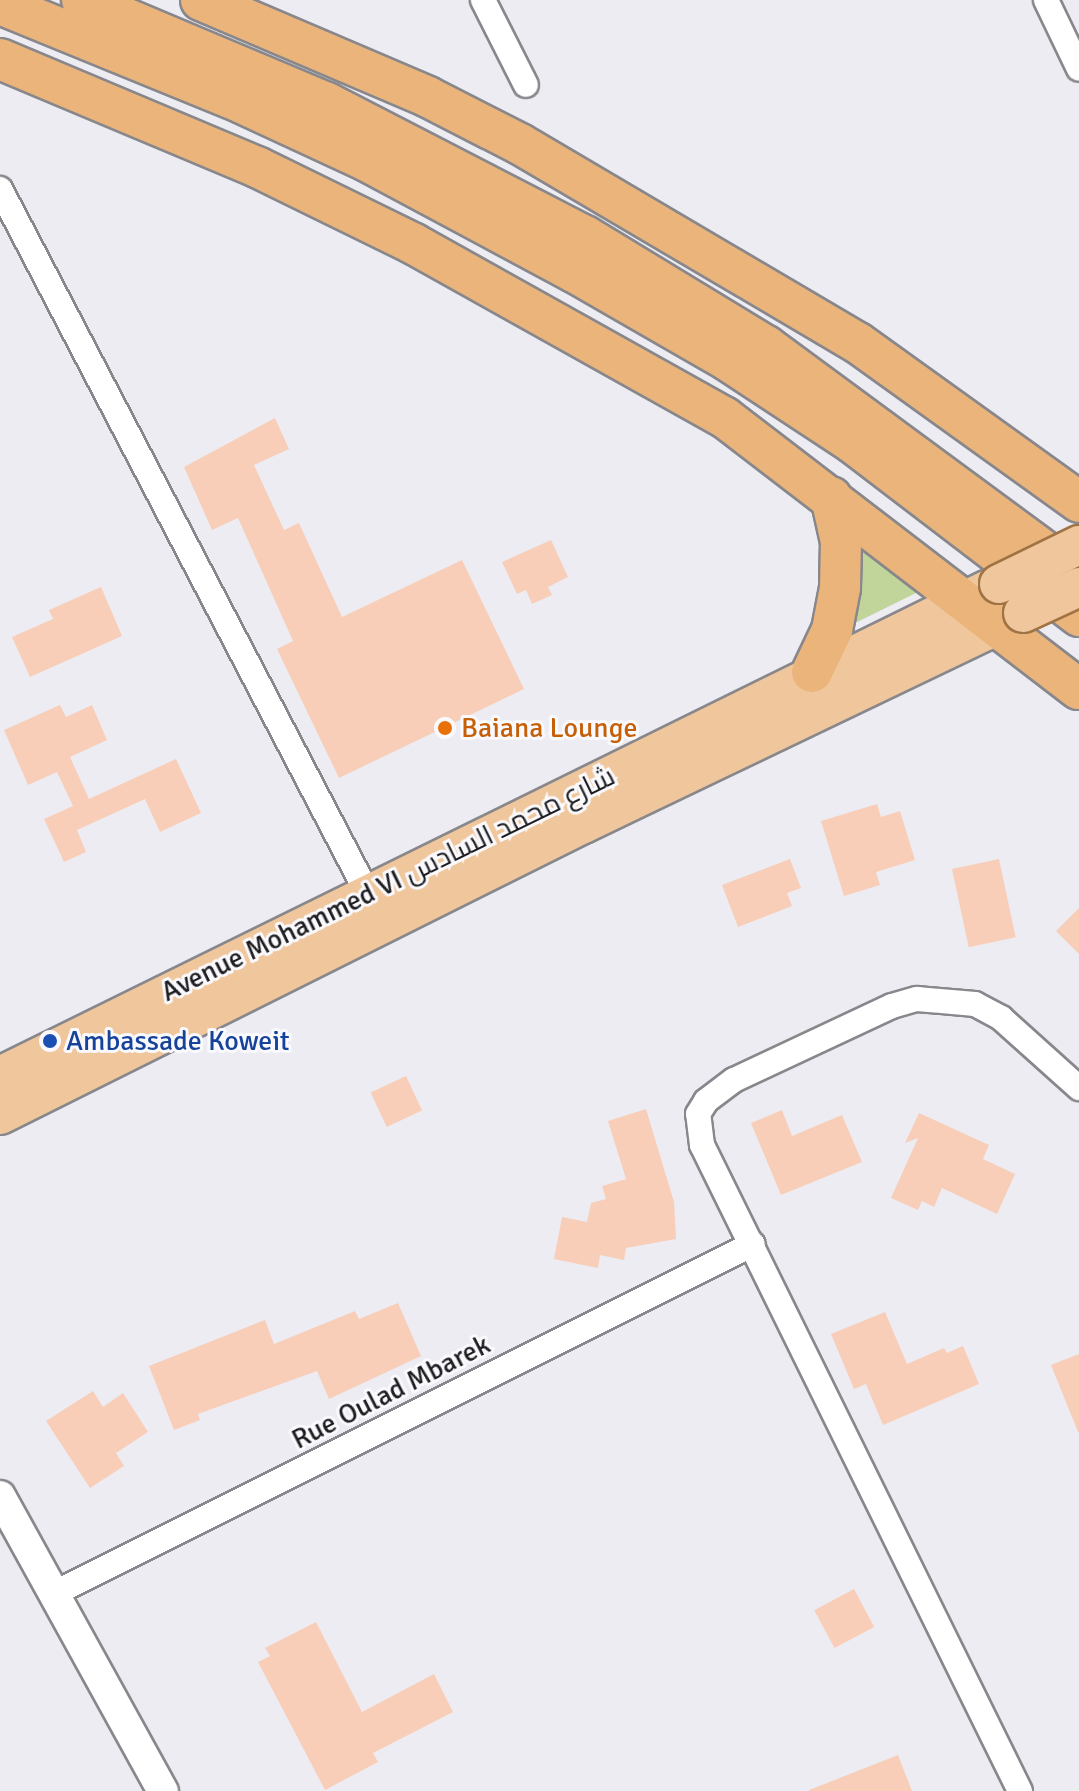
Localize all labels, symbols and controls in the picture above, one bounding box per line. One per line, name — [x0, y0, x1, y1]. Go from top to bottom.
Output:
place label: Baiana Lounge — [461, 711, 637, 745]
marker: Baiana Lounge — [436, 719, 454, 737]
street label: Avenue Mohammed VI شارع محمد السادس — [156, 759, 620, 1009]
place label: Ambassade Koweit — [66, 1024, 290, 1058]
marker: Ambassade Koweit — [41, 1032, 59, 1050]
street label: Rue Oulad Mbarek — [286, 1328, 496, 1456]

